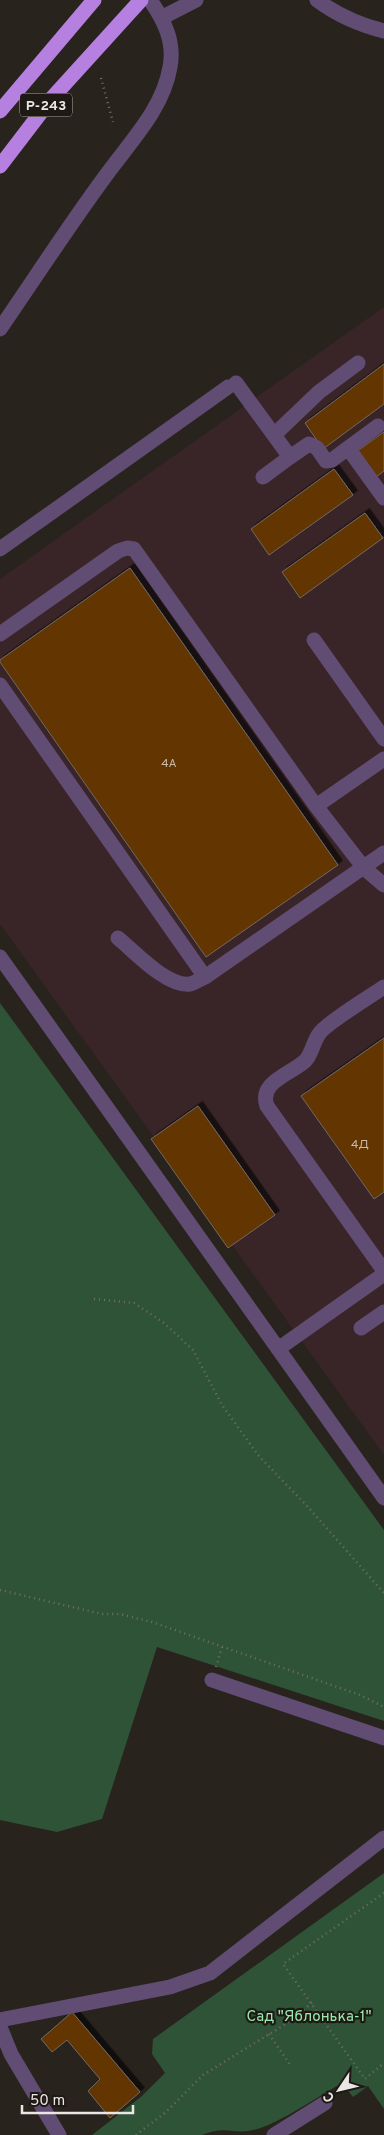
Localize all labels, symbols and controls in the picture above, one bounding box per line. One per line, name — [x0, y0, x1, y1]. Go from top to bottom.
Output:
road number: Р-243 — [20, 94, 72, 116]
house number: 4А — [161, 756, 177, 772]
house number: 4Д — [351, 1137, 369, 1153]
park label: Сад "Яблонька-1" — [247, 2008, 371, 2027]
north arrow — [314, 2065, 364, 2115]
scale bar — [22, 2082, 134, 2114]
text: С — [320, 2088, 339, 2105]
text: 50 m — [30, 2092, 65, 2111]

